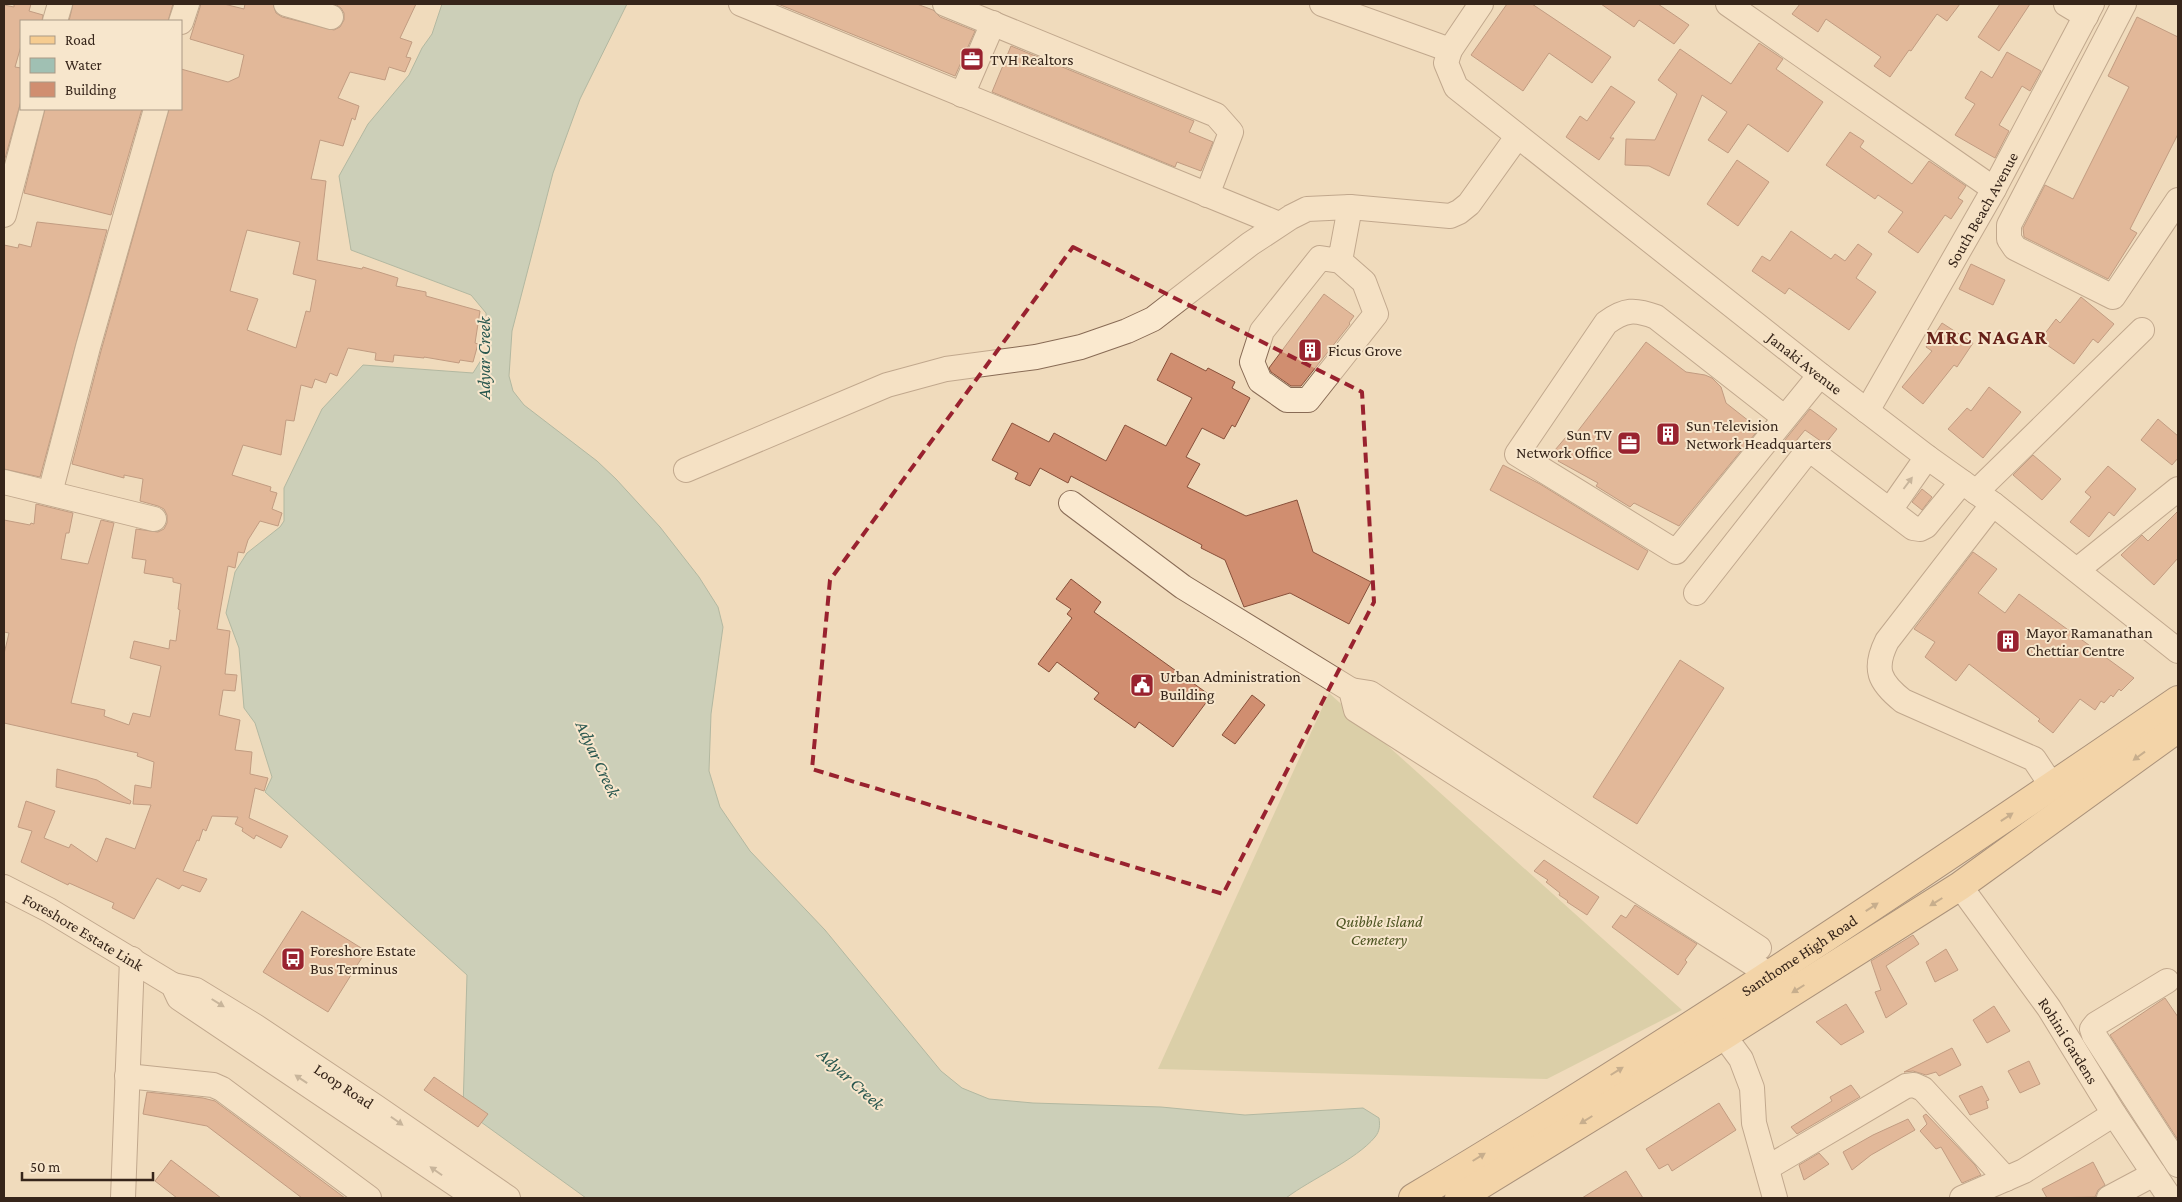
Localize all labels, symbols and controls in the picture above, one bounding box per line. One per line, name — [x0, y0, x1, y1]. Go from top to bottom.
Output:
legend — [20, 20, 182, 110]
text: Road — [65, 32, 96, 48]
office icon: TVH Realtors — [959, 46, 985, 72]
place label: TVH Realtors — [990, 51, 1074, 68]
text: Water — [65, 57, 102, 73]
text: Building — [65, 82, 116, 99]
street label: South Beach Avenue — [1943, 149, 2021, 270]
water label: Adyar Creek — [474, 316, 494, 400]
district label: MRC NAGAR — [1926, 325, 2048, 349]
street label: Janaki Avenue — [1762, 328, 1845, 398]
building icon: Ficus Grove — [1297, 337, 1323, 363]
place label: Ficus Grove — [1328, 342, 1402, 359]
place label: Sun Television Network Headquarters — [1686, 417, 1832, 453]
building icon: Sun Television Network Headquarters — [1655, 421, 1681, 447]
place label: Sun TV Network Office — [1516, 426, 1613, 461]
office icon: Sun TV Network Office — [1616, 430, 1642, 456]
one-way arrow — [1903, 476, 1913, 490]
place label: Mayor Ramanathan Chettiar Centre — [2026, 624, 2153, 659]
building icon: Mayor Ramanathan Chettiar Centre — [1995, 628, 2021, 654]
place label: Urban Administration Building — [1160, 668, 1301, 704]
public building icon: Urban Administration Building — [1129, 672, 1155, 698]
water label: Adyar Creek — [571, 717, 625, 802]
one-way arrow — [2133, 751, 2146, 762]
one-way arrow — [2000, 812, 2014, 822]
street label: Foreshore Estate Link — [20, 890, 147, 974]
one-way arrow — [1929, 897, 1942, 907]
one-way arrow — [1865, 903, 1878, 912]
street label: Santhome High Road — [1738, 911, 1861, 1000]
park label: Quibble Island Cemetery — [1335, 913, 1423, 949]
place label: Foreshore Estate Bus Terminus — [310, 942, 416, 977]
bus stop icon: Foreshore Estate Bus Terminus — [280, 946, 306, 972]
one-way arrow — [1792, 984, 1805, 993]
street label: Rohini Gardens — [2035, 994, 2101, 1087]
one-way arrow — [211, 999, 224, 1008]
water label: Adyar Creek — [813, 1043, 889, 1115]
street label: Loop Road — [311, 1060, 377, 1112]
one-way arrow — [1610, 1066, 1624, 1075]
one-way arrow — [294, 1075, 308, 1084]
one-way arrow — [390, 1116, 404, 1126]
one-way arrow — [1579, 1116, 1592, 1125]
scale bar — [22, 1150, 154, 1182]
one-way arrow — [1473, 1152, 1486, 1162]
text: 50 m — [30, 1159, 60, 1175]
one-way arrow — [429, 1166, 442, 1176]

